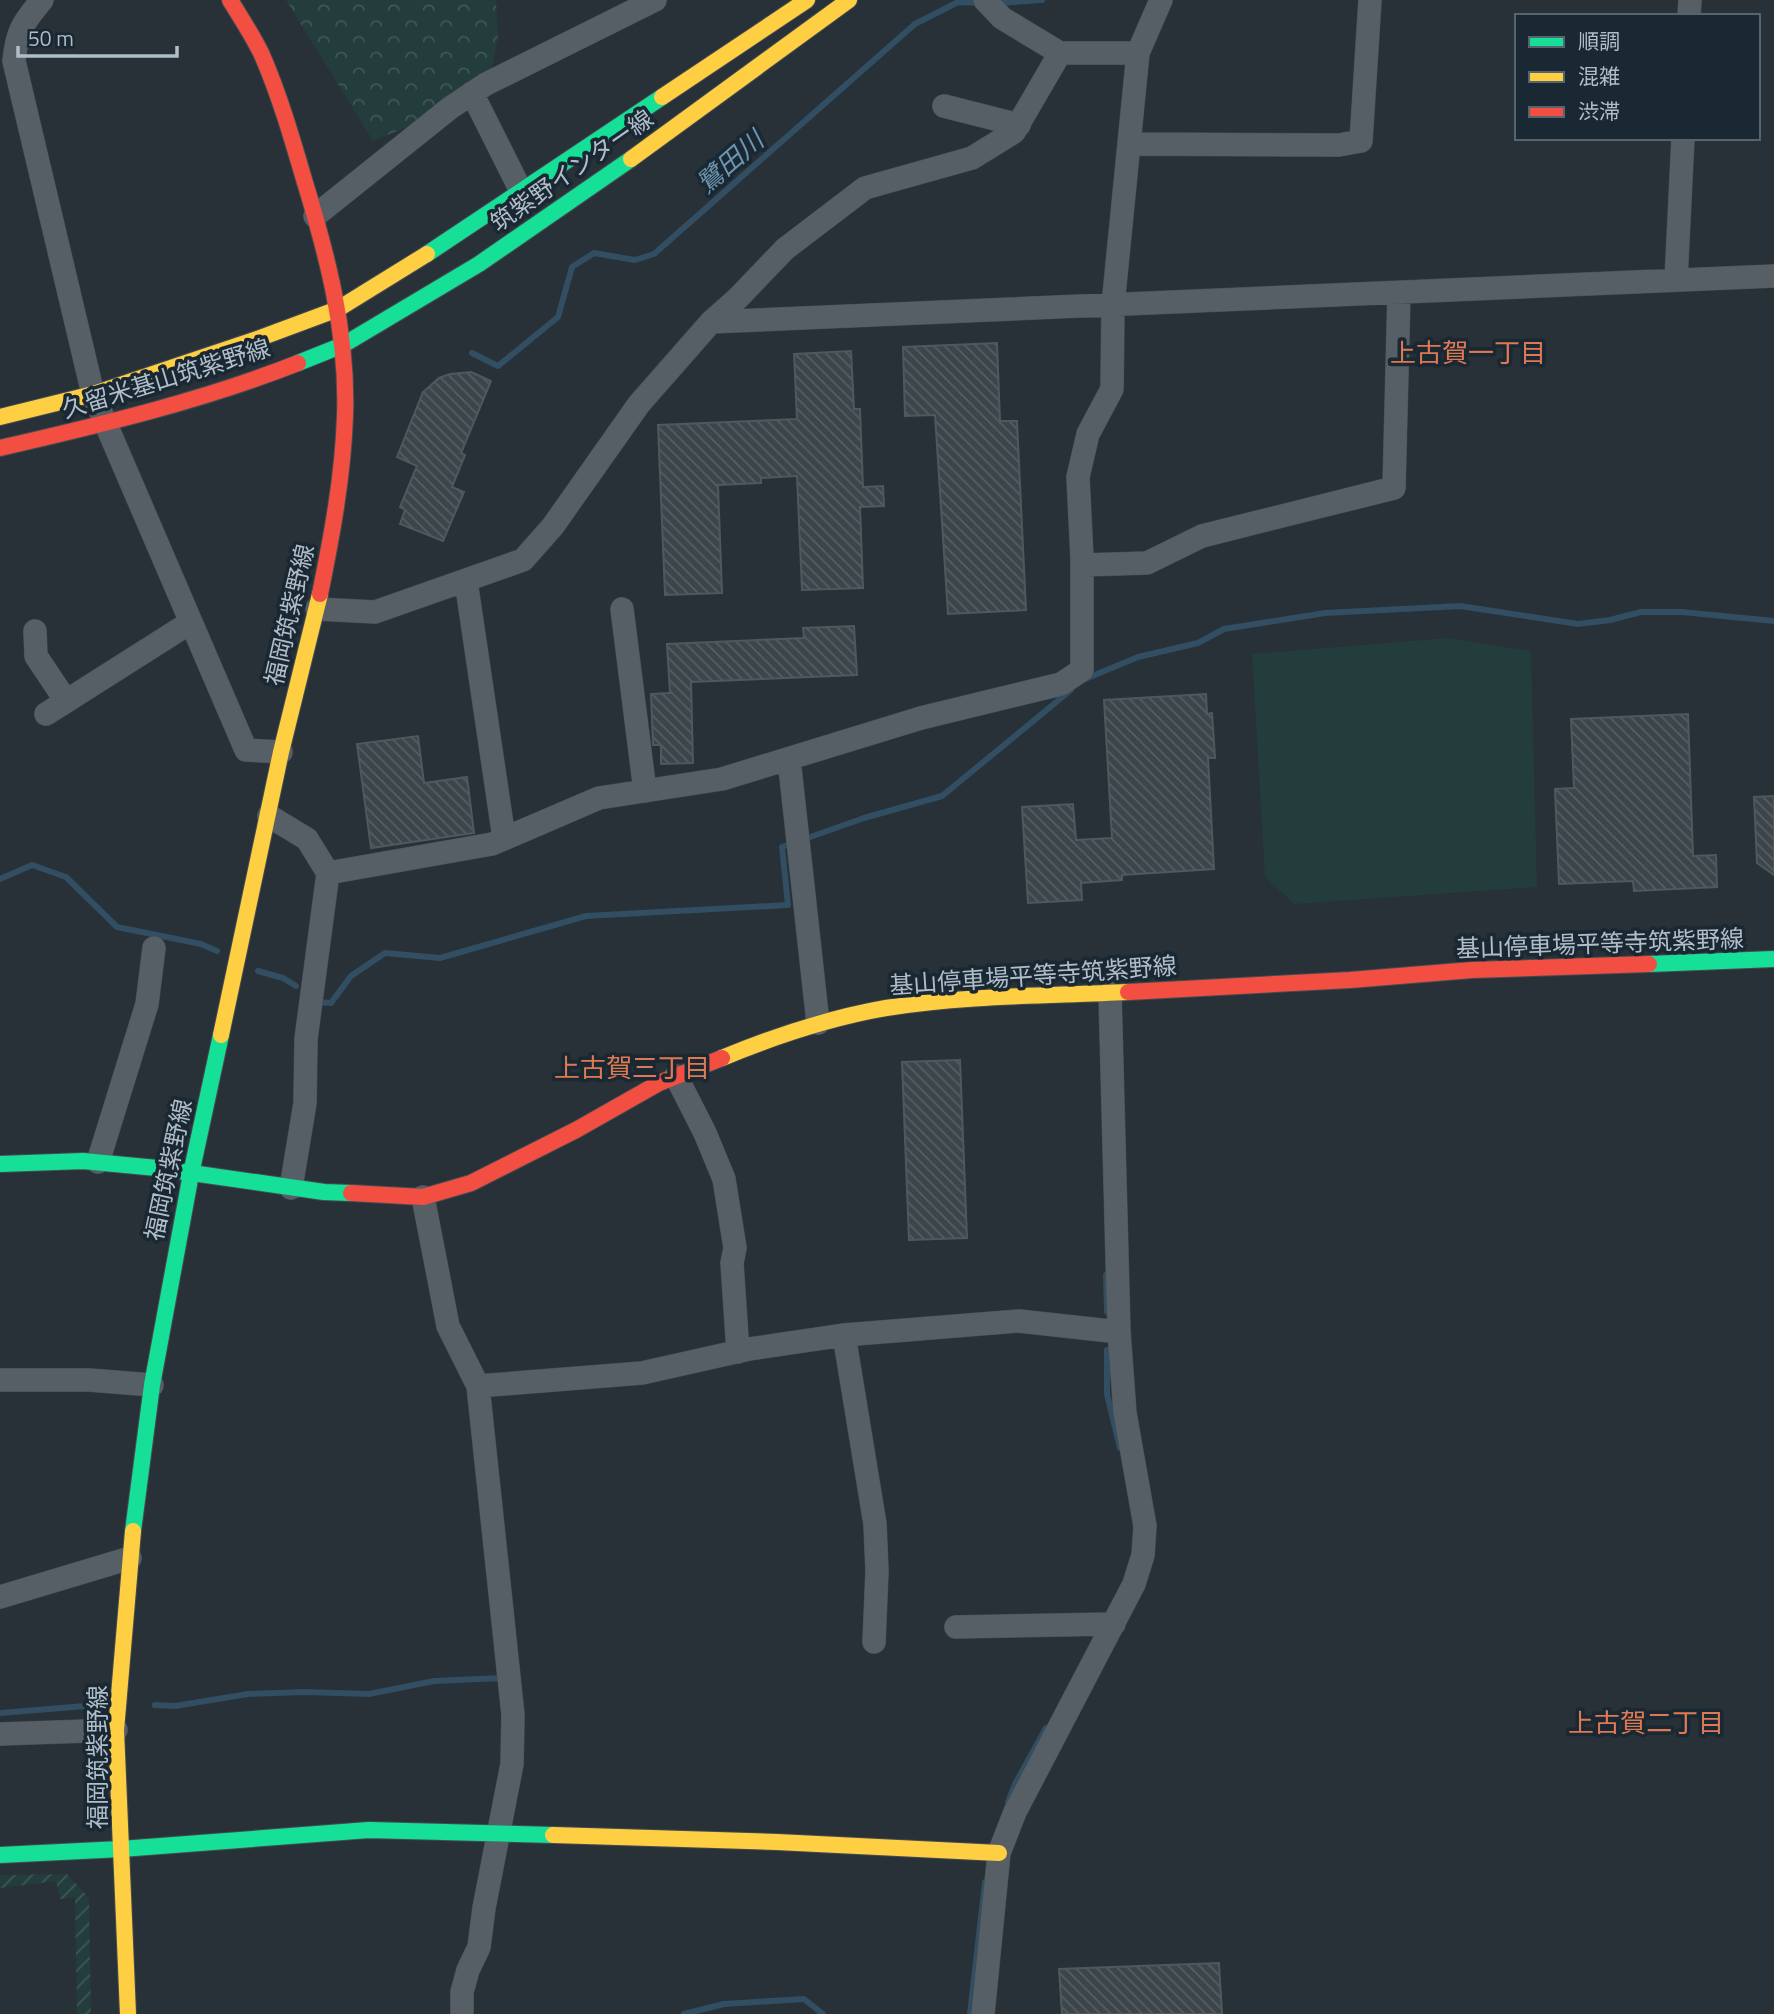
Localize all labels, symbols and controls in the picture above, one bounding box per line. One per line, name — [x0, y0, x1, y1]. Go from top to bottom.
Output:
scale bar — [18, 14, 177, 58]
legend — [1515, 14, 1760, 140]
text: 50 m — [28, 22, 74, 54]
text: 順調 — [1578, 25, 1620, 57]
text: 混雑 — [1578, 60, 1620, 92]
text: 渋滞 — [1578, 95, 1620, 127]
street label: 筑紫野インター線 — [482, 100, 660, 240]
water label: 鷺田川 — [687, 119, 774, 202]
street label: 久留米基山筑紫野線 — [57, 329, 274, 427]
district label: 上古賀一丁目 — [1390, 333, 1546, 372]
street label: 福岡筑紫野線 — [255, 541, 323, 689]
street label: 基山停車場平等寺筑紫野線 — [1455, 920, 1745, 966]
street label: 基山停車場平等寺筑紫野線 — [888, 947, 1178, 1003]
district label: 上古賀三丁目 — [554, 1048, 710, 1087]
street label: 福岡筑紫野線 — [135, 1096, 201, 1244]
street label: 福岡筑紫野線 — [79, 1685, 115, 1829]
district label: 上古賀二丁目 — [1568, 1703, 1724, 1742]

